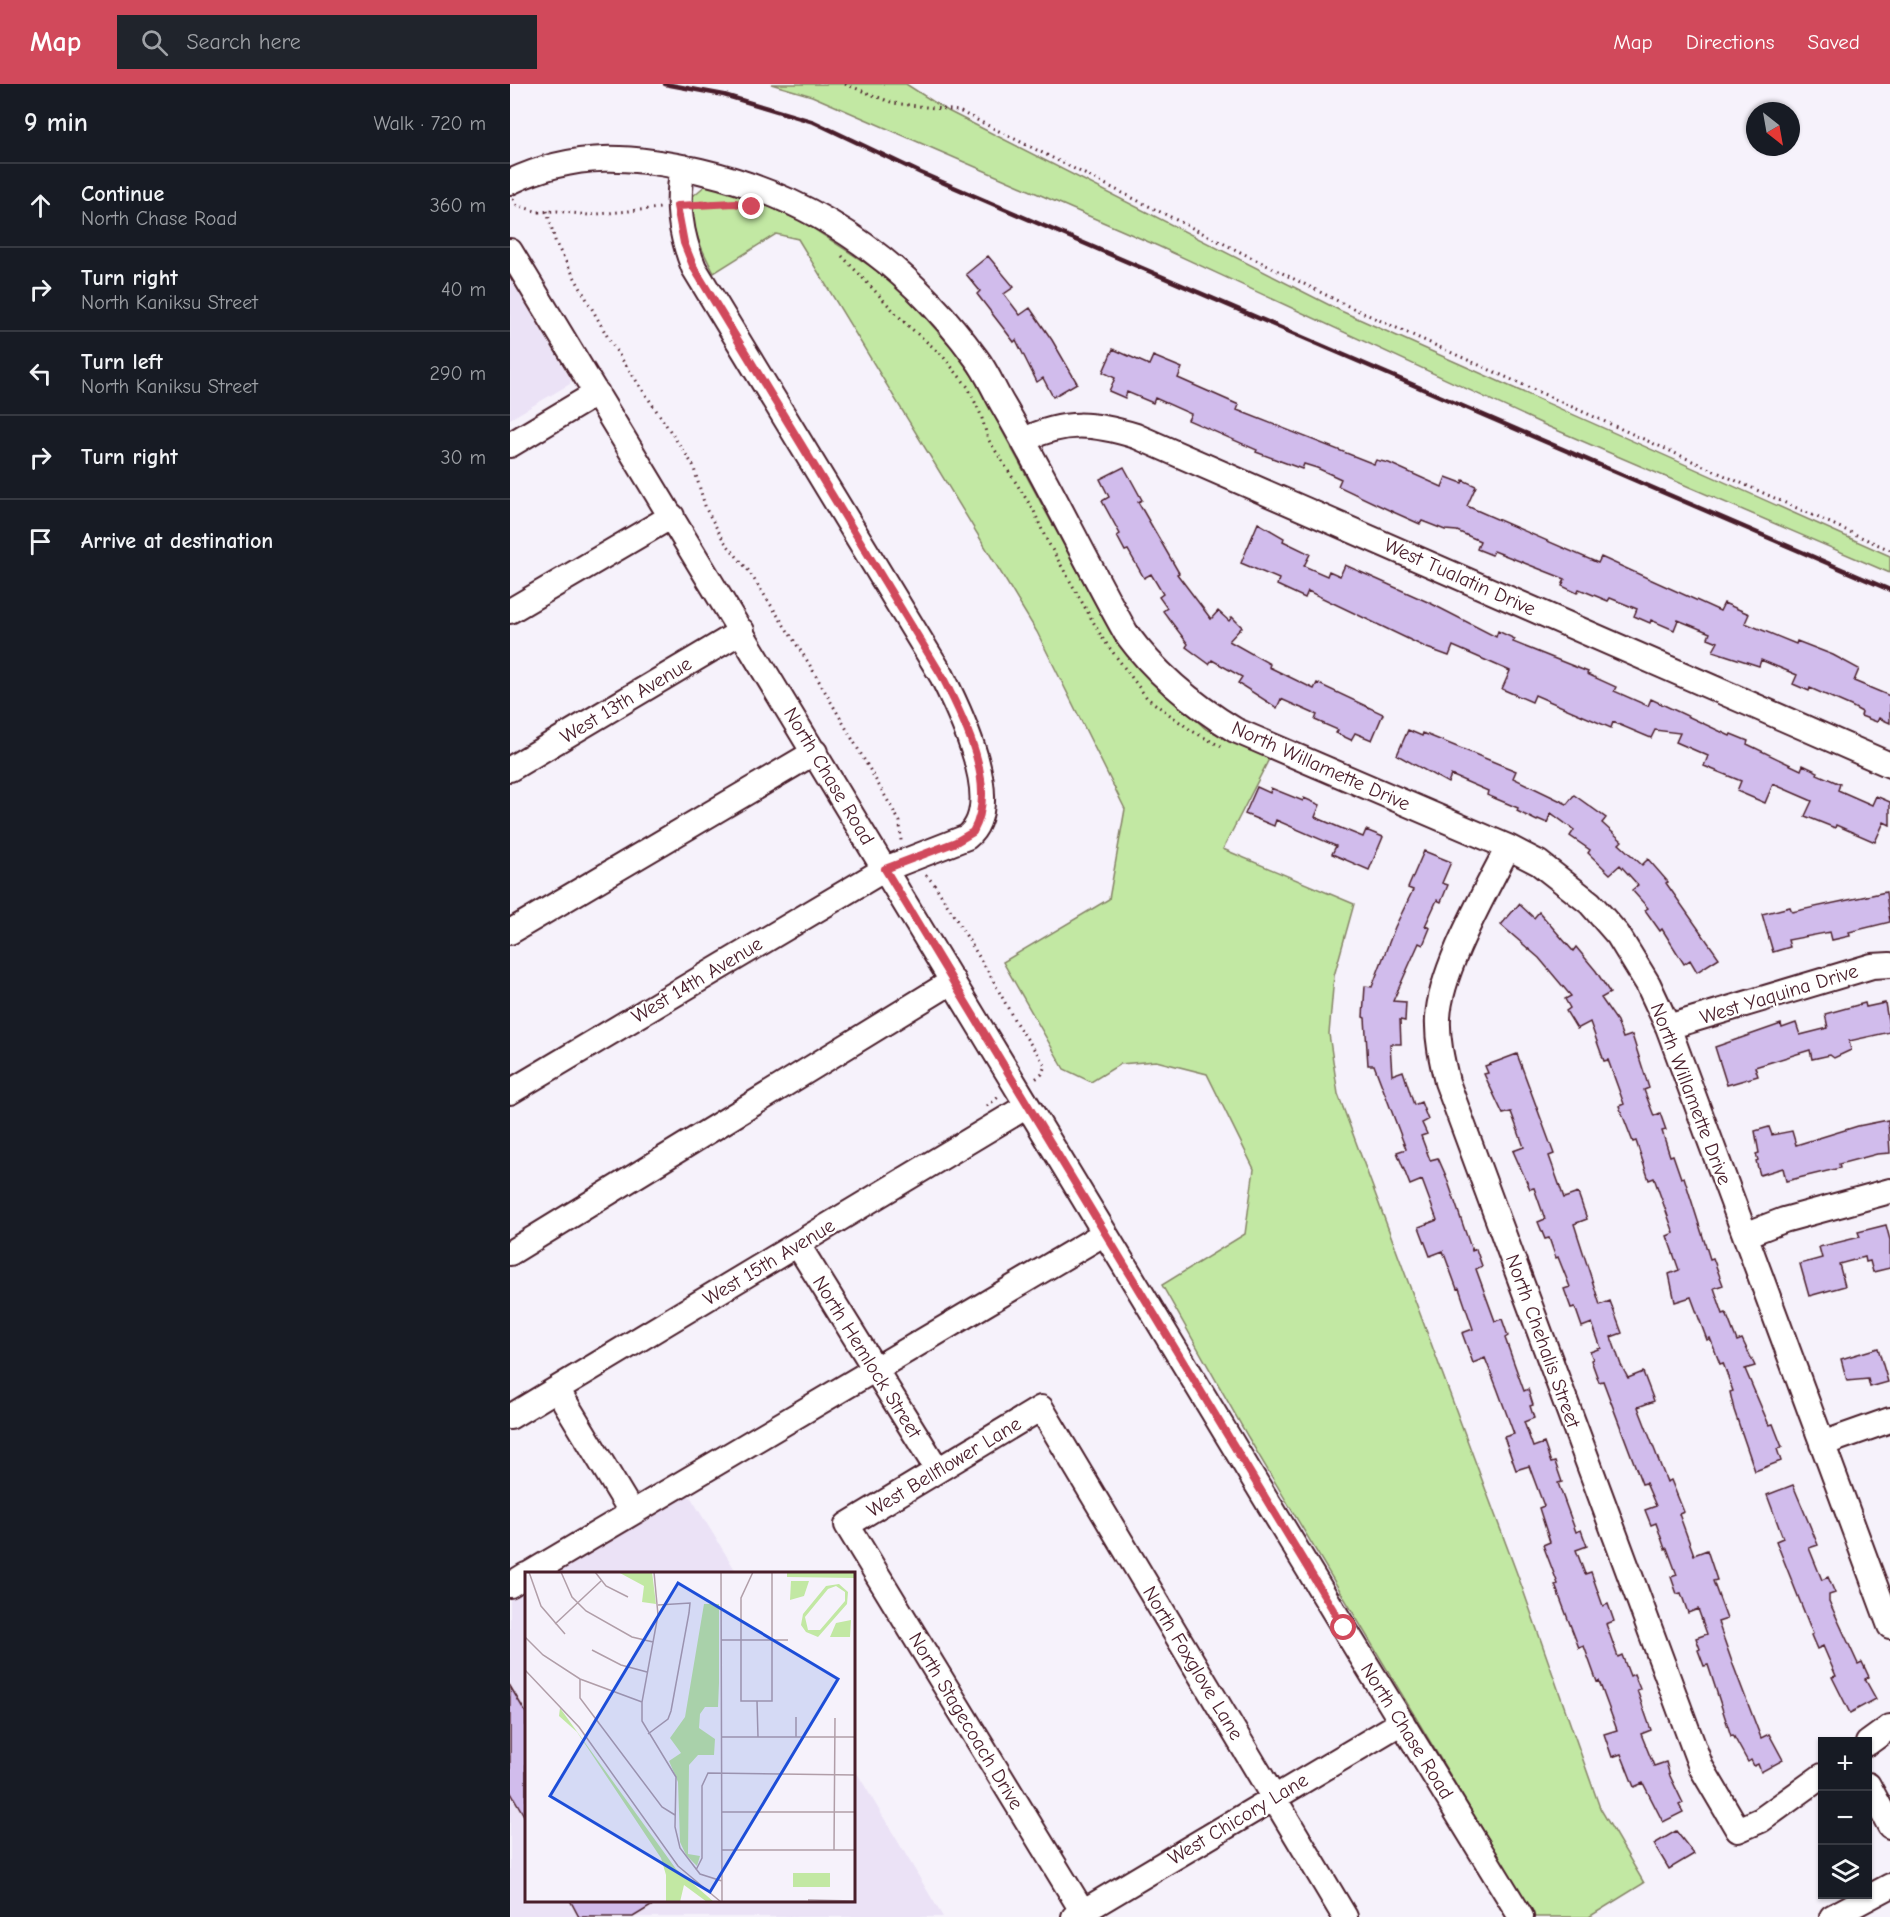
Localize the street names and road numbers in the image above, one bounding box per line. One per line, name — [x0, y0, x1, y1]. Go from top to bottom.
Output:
street label: West Tualatin Drive — [1381, 533, 1539, 621]
street label: West 13th Avenue — [556, 652, 696, 748]
street label: North Chase Road — [779, 703, 879, 849]
street label: North Willamette Drive — [1228, 716, 1414, 816]
street label: West 14th Avenue — [628, 932, 766, 1028]
street label: West Yaquina Drive — [1697, 959, 1861, 1029]
street label: North Willamette Drive — [1646, 1000, 1736, 1188]
street label: West 15th Avenue — [699, 1214, 839, 1310]
street label: North Chehalis Street — [1501, 1251, 1586, 1432]
street label: North Hemlock Street — [808, 1272, 927, 1443]
street label: West Bellflower Lane — [863, 1412, 1025, 1522]
street label: North Foxglove Lane — [1138, 1582, 1248, 1744]
street label: North Stagecoach Drive — [904, 1628, 1028, 1814]
street label: North Chase Road — [1356, 1659, 1458, 1803]
street label: West Chicory Lane — [1164, 1768, 1312, 1870]

